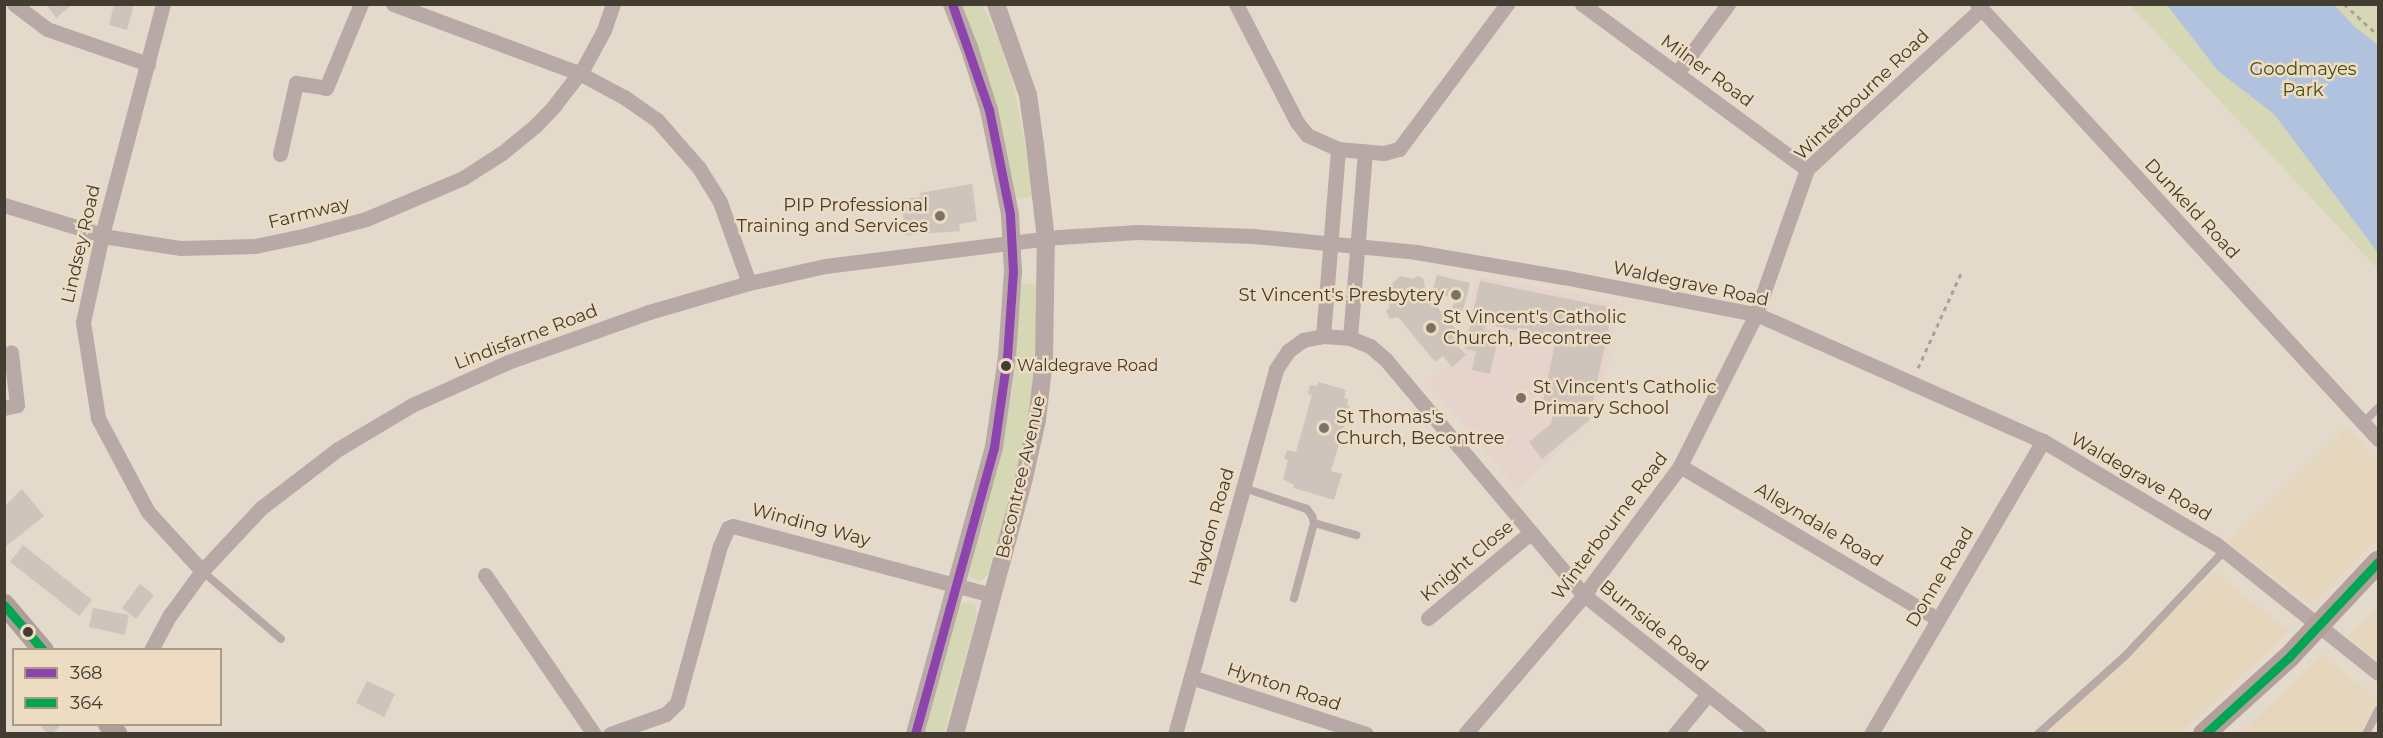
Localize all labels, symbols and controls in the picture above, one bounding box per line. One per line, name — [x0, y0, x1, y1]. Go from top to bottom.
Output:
street label: Winterbourne Road — [1790, 25, 1934, 165]
street label: Milner Road — [1657, 30, 1757, 112]
park label: Goodmayes Park — [2249, 59, 2357, 101]
street label: Dunkeld Road — [2140, 154, 2244, 264]
street label: Lindsey Road — [57, 183, 105, 305]
street label: Farmway — [266, 192, 352, 234]
place label: PIP Professional Training and Services — [736, 195, 928, 238]
marker: PIP Professional Training and Services — [933, 209, 947, 223]
street label: Waldegrave Road — [1611, 257, 1771, 311]
place label: St Vincent's Presbytery — [1239, 284, 1444, 306]
marker: St Vincent's Presbytery — [1449, 288, 1463, 302]
street label: Lindisfarne Road — [451, 300, 601, 374]
place label: St Vincent's Catholic Church, Becontree — [1443, 307, 1627, 350]
marker: St Vincent's Catholic Church, Becontree — [1424, 321, 1438, 335]
place label: Waldegrave Road — [1017, 356, 1158, 376]
marker: Waldegrave Road — [1000, 360, 1012, 372]
place label: St Vincent's Catholic Primary School — [1533, 377, 1717, 420]
marker: St Vincent's Catholic Primary School — [1514, 391, 1528, 405]
street label: Becontree Avenue — [992, 393, 1050, 561]
place label: St Thomas's Church, Becontree — [1336, 407, 1505, 450]
marker: St Thomas's Church, Becontree — [1317, 421, 1331, 435]
street label: Waldegrave Road — [2067, 428, 2215, 526]
street label: Winterbourne Road — [1547, 448, 1673, 604]
street label: Haydon Road — [1185, 465, 1239, 589]
street label: Alleyndale Road — [1751, 478, 1887, 572]
street label: Winding Way — [749, 499, 873, 551]
street label: Knight Close — [1416, 516, 1518, 606]
street label: Donne Road — [1902, 523, 1978, 631]
street label: Burnside Road — [1595, 576, 1713, 676]
unlabelled marker — [22, 626, 34, 638]
legend — [12, 648, 222, 726]
street label: Hynton Road — [1224, 658, 1344, 716]
text: 368 — [70, 662, 103, 684]
text: 364 — [70, 692, 103, 714]

